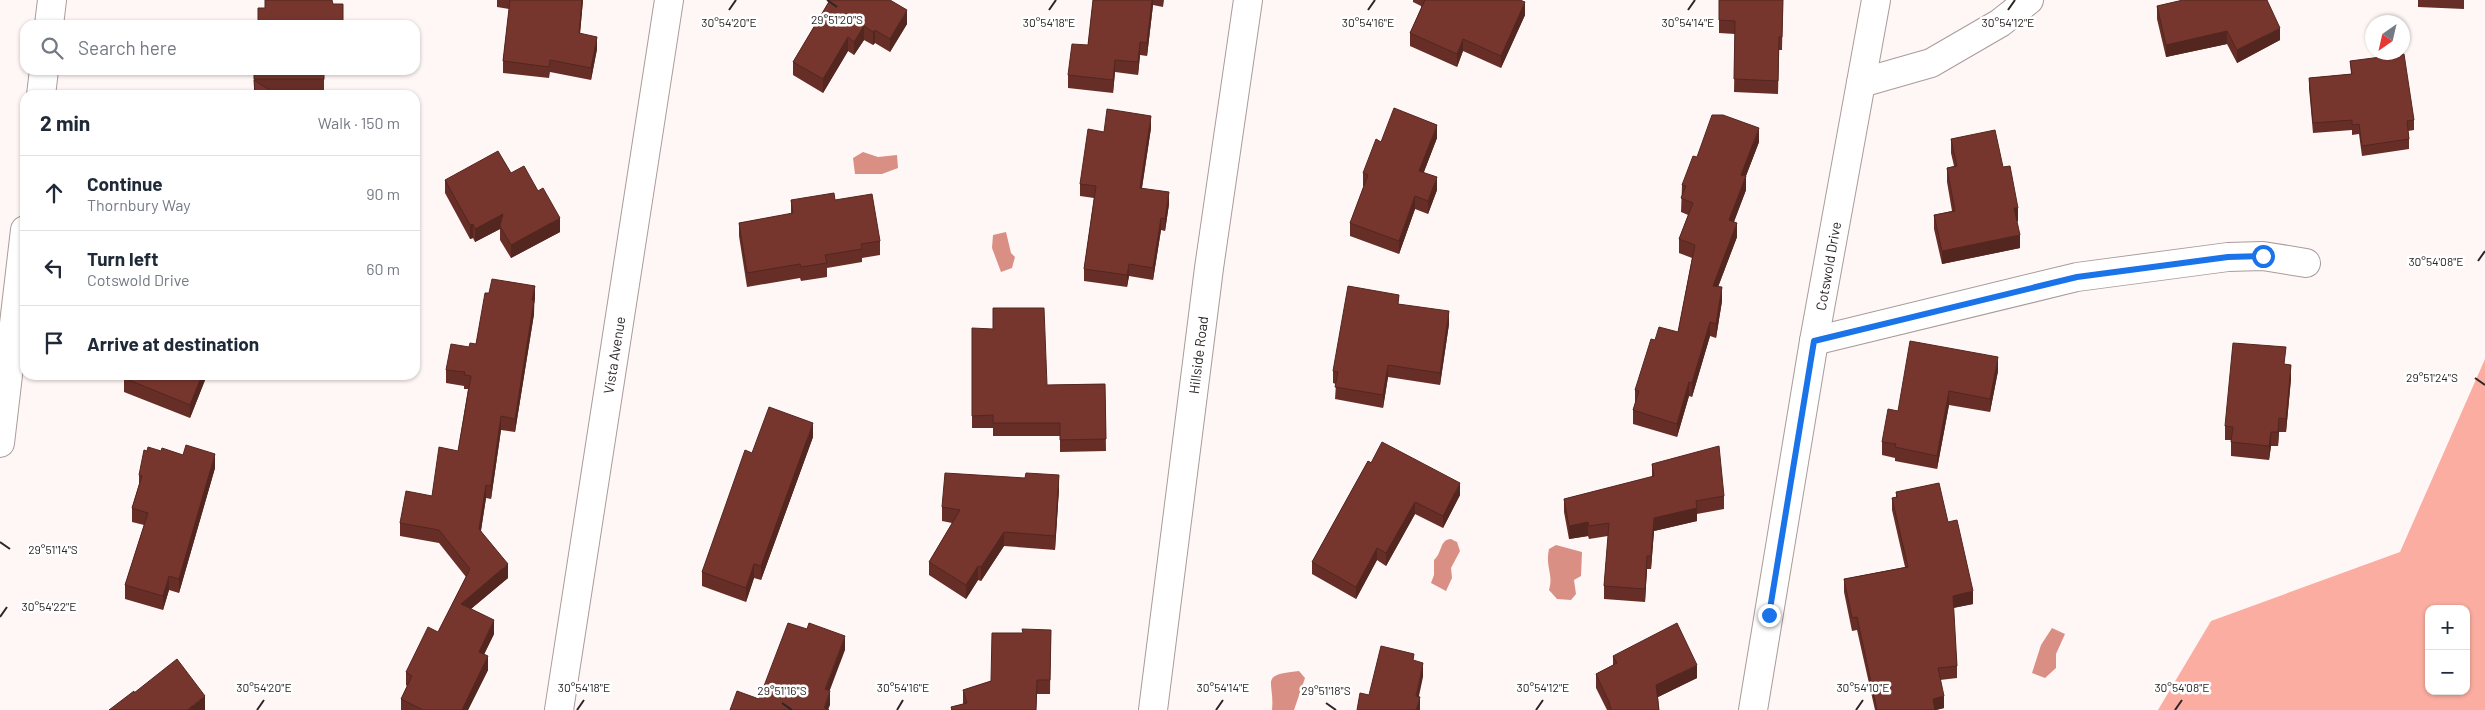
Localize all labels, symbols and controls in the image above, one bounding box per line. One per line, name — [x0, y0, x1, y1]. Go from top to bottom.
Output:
text: 29°51'20"S — [811, 12, 863, 26]
text: 30°54'20"E — [701, 15, 757, 29]
text: 30°54'18"E — [1023, 15, 1075, 29]
text: 30°54'16"E — [1342, 15, 1394, 29]
text: 30°54'14"E — [1662, 15, 1714, 29]
text: 30°54'12"E — [1982, 15, 2034, 29]
north arrow — [2365, 15, 2410, 60]
search box — [20, 20, 420, 75]
icon: search — [38, 34, 66, 62]
text: Search here — [78, 36, 177, 59]
text: 2 min — [40, 110, 90, 135]
text: Walk · 150 m — [318, 113, 400, 132]
text: Continue — [87, 172, 163, 195]
icon: ahead — [40, 179, 68, 207]
text: 90 m — [366, 184, 400, 203]
text: Thornbury Way — [87, 195, 191, 214]
street label: Cotswold Drive — [1812, 220, 1844, 312]
route start — [2252, 245, 2275, 268]
text: Turn left — [87, 247, 158, 270]
icon: left — [40, 254, 68, 282]
text: 30°54'08"E — [2408, 254, 2464, 268]
text: 60 m — [366, 259, 400, 278]
text: Cotswold Drive — [87, 270, 190, 289]
street label: Vista Avenue — [599, 315, 629, 395]
street label: Hillside Road — [1185, 315, 1211, 395]
icon: arrive — [40, 329, 68, 357]
text: Arrive at destination — [87, 332, 259, 355]
text: 29°51'24"S — [2406, 370, 2458, 384]
text: 29°51'14"S — [28, 542, 78, 556]
text: 30°54'22"E — [22, 599, 77, 613]
route end — [1758, 604, 1781, 627]
map controls — [2425, 605, 2470, 695]
button: + — [2425, 605, 2470, 650]
button: − — [2425, 650, 2470, 695]
text: 30°54'20"E — [236, 680, 292, 694]
text: 30°54'18"E — [558, 680, 610, 694]
text: 30°54'16"E — [877, 680, 929, 694]
text: 30°54'14"E — [1197, 680, 1249, 694]
text: 30°54'12"E — [1517, 680, 1569, 694]
text: 30°54'10"E — [1836, 680, 1890, 694]
text: 30°54'08"E — [2154, 680, 2210, 694]
text: 29°51'16"S — [757, 683, 807, 697]
text: 29°51'18"S — [1301, 683, 1351, 697]

